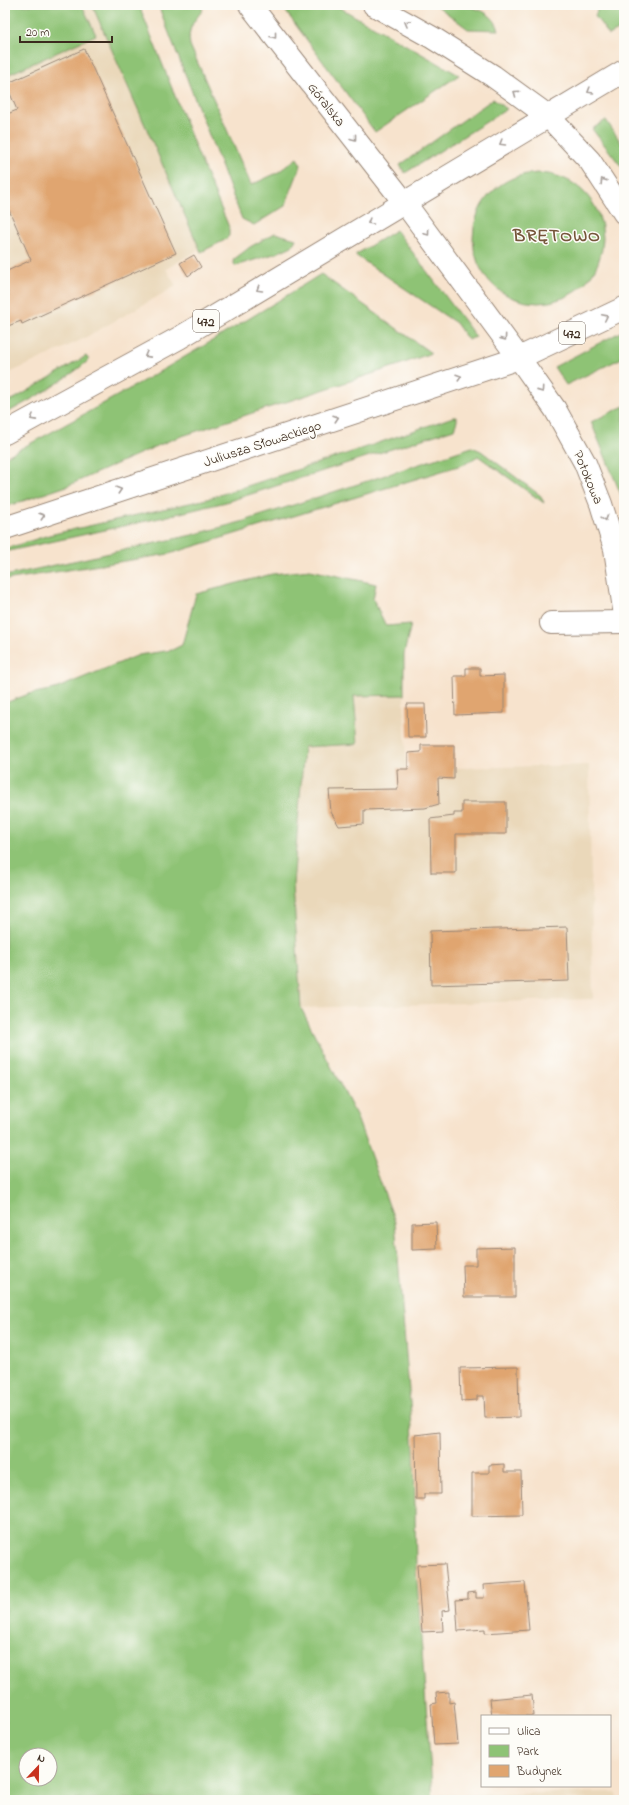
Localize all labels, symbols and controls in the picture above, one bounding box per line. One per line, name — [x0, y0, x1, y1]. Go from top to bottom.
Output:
scale bar — [20, 18, 112, 44]
one-way arrow — [404, 21, 411, 28]
text: 20 m — [26, 24, 49, 42]
one-way arrow — [269, 31, 276, 38]
street label: Góralska — [302, 78, 350, 132]
one-way arrow — [587, 86, 595, 93]
one-way arrow — [514, 91, 521, 98]
one-way arrow — [349, 134, 356, 141]
one-way arrow — [499, 139, 506, 146]
one-way arrow — [601, 178, 608, 185]
one-way arrow — [367, 218, 374, 225]
district label: BRĘTOWO — [512, 224, 601, 250]
one-way arrow — [422, 229, 429, 236]
one-way arrow — [256, 285, 263, 292]
road number: 472 — [193, 310, 219, 332]
one-way arrow — [600, 314, 608, 322]
road number: 472 — [559, 322, 585, 344]
one-way arrow — [499, 333, 506, 340]
one-way arrow — [144, 351, 151, 358]
one-way arrow — [456, 373, 463, 382]
one-way arrow — [536, 385, 543, 392]
one-way arrow — [30, 413, 37, 421]
one-way arrow — [332, 414, 339, 423]
street label: Juliusza Słowackiego — [201, 415, 324, 474]
street label: Potokowa — [567, 448, 608, 508]
one-way arrow — [116, 486, 123, 495]
one-way arrow — [38, 512, 45, 520]
one-way arrow — [600, 514, 609, 521]
legend — [481, 1715, 611, 1787]
text: Ulica — [517, 1723, 541, 1741]
text: Park — [517, 1743, 539, 1761]
north arrow — [18, 1747, 58, 1787]
text: N — [35, 1750, 48, 1767]
text: Budynek — [516, 1763, 563, 1782]

